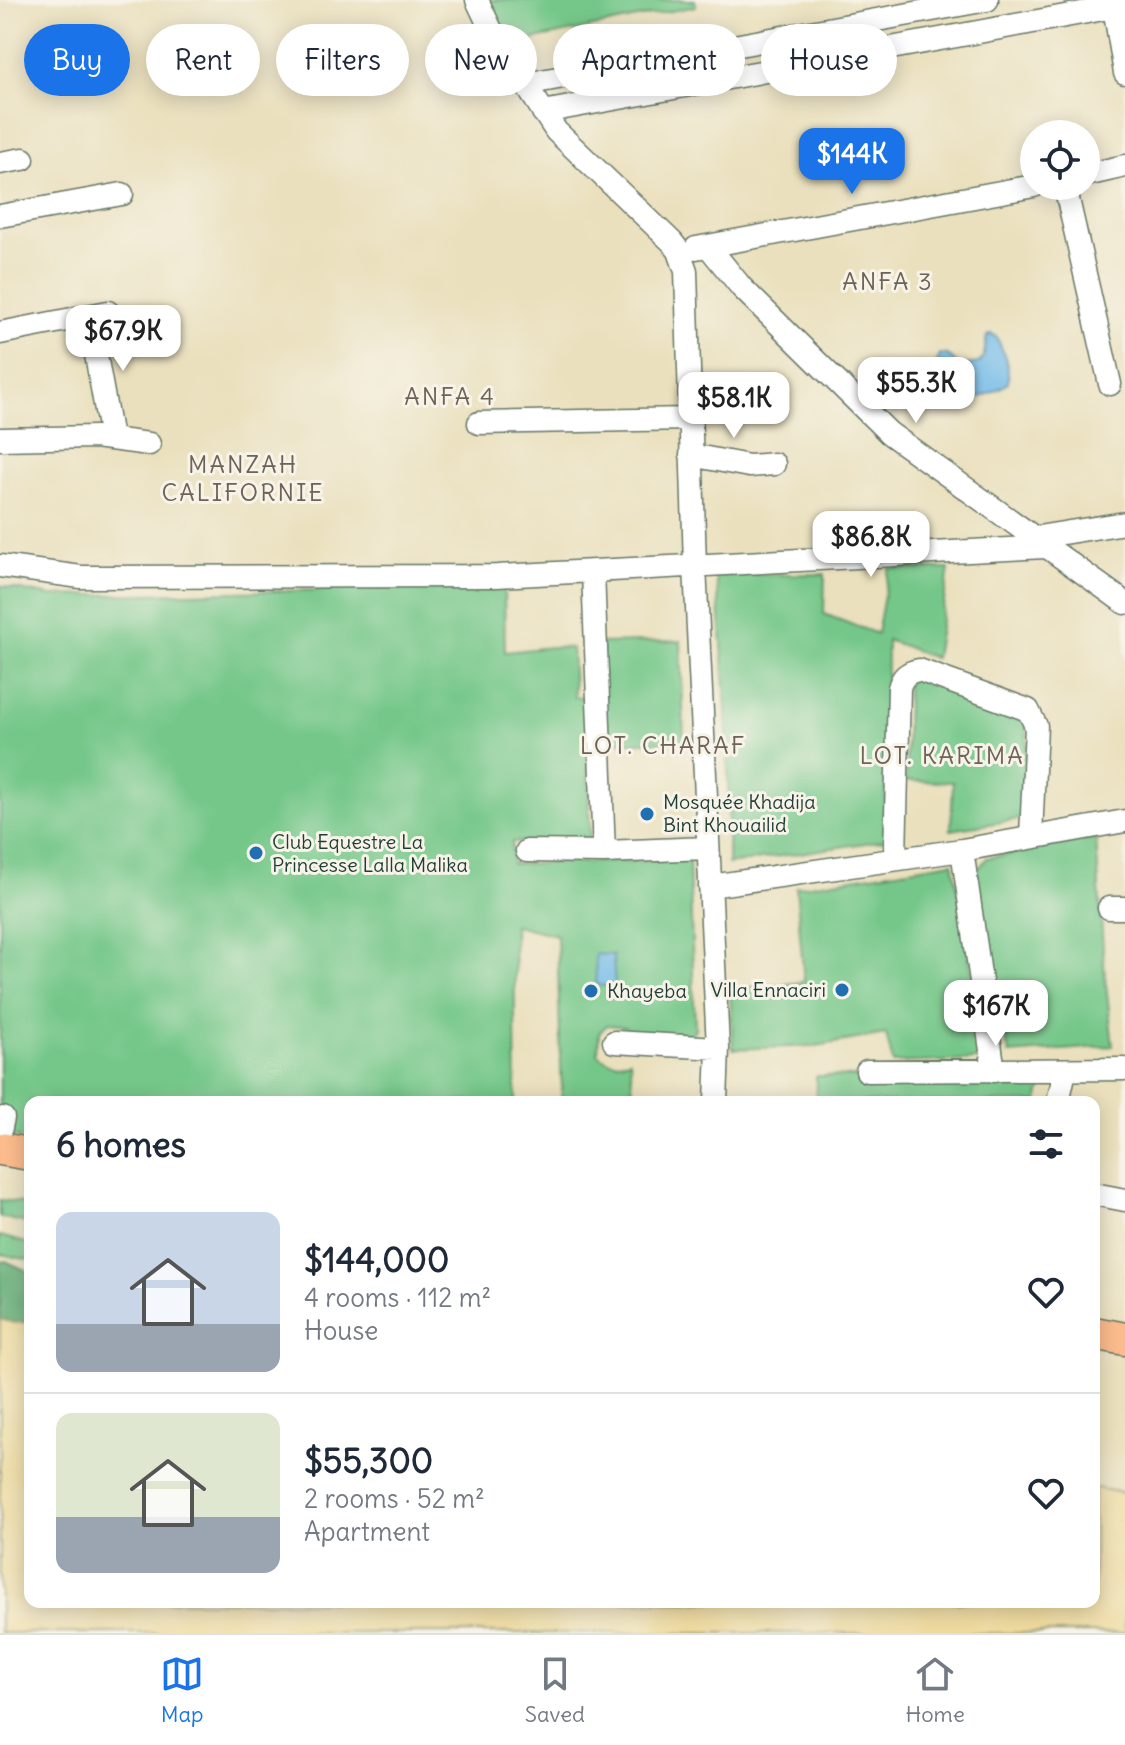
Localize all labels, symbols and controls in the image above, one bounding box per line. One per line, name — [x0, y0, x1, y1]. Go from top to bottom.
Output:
chip: Buy — [24, 24, 130, 96]
chip: Rent — [146, 24, 260, 96]
chip: Filters — [276, 24, 409, 96]
chip: New — [425, 24, 537, 96]
chip: Apartment — [553, 24, 745, 96]
chip: House — [761, 24, 897, 96]
map controls — [1020, 120, 1100, 200]
button: locate — [1020, 120, 1100, 200]
pin: $144K — [796, 128, 908, 196]
text: $144K — [817, 137, 887, 170]
district label: ANFA 3 — [842, 266, 934, 296]
pin: $67.9K — [58, 305, 188, 373]
text: $67.9K — [84, 314, 162, 347]
pin: $55.3K — [851, 357, 981, 425]
text: $55.3K — [876, 366, 956, 399]
pin: $58.1K — [669, 372, 799, 440]
district label: ANFA 4 — [404, 381, 496, 411]
text: $58.1K — [696, 381, 772, 414]
district label: MANZAH CALIFORNIE — [161, 449, 325, 507]
pin: $86.8K — [806, 511, 936, 579]
text: $86.8K — [831, 520, 911, 553]
district label: LOT. CHARAF — [580, 730, 746, 760]
district label: LOT. KARIMA — [859, 740, 1025, 770]
place label: Mosquée Khadija Bint Khouailid — [663, 789, 816, 837]
marker: Mosquée Khadija Bint Khouailid — [638, 805, 656, 823]
place label: Club Equestre La Princesse Lalla Malika — [272, 829, 468, 877]
marker: Club Equestre La Princesse Lalla Malika — [247, 844, 265, 862]
place label: Villa Ennaciri — [710, 977, 826, 1002]
place label: Khayeba — [607, 978, 687, 1003]
pin: $167K — [940, 980, 1052, 1048]
marker: Villa Ennaciri — [833, 981, 851, 999]
marker: Khayeba — [582, 982, 600, 1000]
text: $167K — [962, 989, 1030, 1022]
icon: filters — [1024, 1122, 1068, 1166]
text: 6 homes — [56, 1123, 186, 1166]
text: $144,000 — [304, 1238, 449, 1281]
icon: home — [120, 1244, 216, 1340]
icon: heart — [1024, 1270, 1068, 1314]
text: 4 rooms · 112 m² — [304, 1281, 491, 1314]
text: House — [304, 1314, 378, 1347]
text: $55,300 — [304, 1439, 433, 1482]
icon: home — [120, 1445, 216, 1541]
icon: heart — [1024, 1471, 1068, 1515]
text: 2 rooms · 52 m² — [304, 1482, 485, 1515]
text: Apartment — [304, 1515, 430, 1548]
tab: Map — [160, 1652, 204, 1728]
tab: Saved — [525, 1652, 585, 1728]
tab: Home — [905, 1652, 965, 1728]

